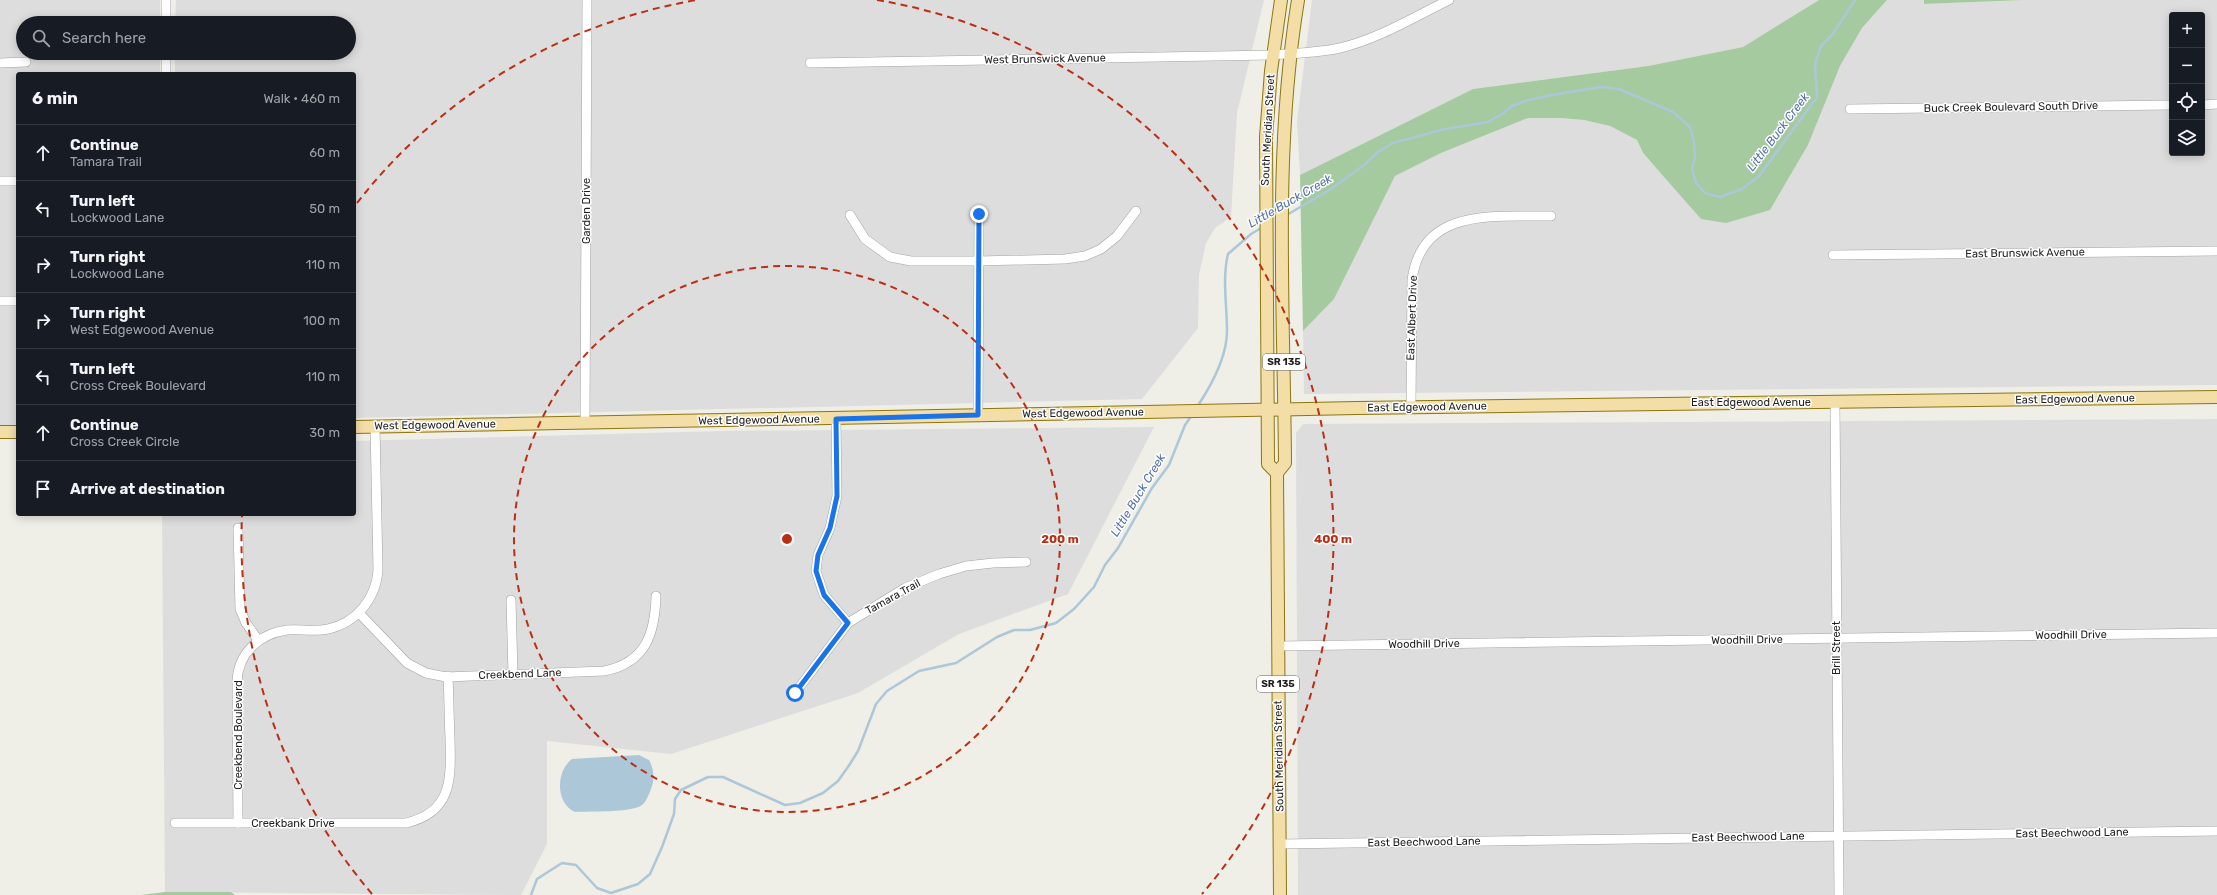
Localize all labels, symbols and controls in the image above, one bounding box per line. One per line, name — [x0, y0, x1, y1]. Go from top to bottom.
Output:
map controls — [2169, 12, 2205, 156]
button: + — [2169, 12, 2205, 48]
search box — [16, 16, 356, 60]
icon: search — [30, 27, 52, 49]
text: Search here — [62, 29, 146, 47]
button: − — [2169, 48, 2205, 84]
street label: West Brunswick Avenue — [984, 51, 1106, 67]
street label: South Meridian Street — [1259, 73, 1277, 186]
button: locate — [2169, 84, 2205, 120]
text: 6 min — [32, 88, 78, 108]
water label: Little Buck Creek — [1744, 89, 1812, 174]
text: Walk · 460 m — [263, 91, 340, 106]
street label: Buck Creek Boulevard South Drive — [1924, 99, 2098, 115]
button: layers — [2169, 120, 2205, 156]
text: Continue — [70, 136, 139, 154]
icon: ahead — [32, 142, 54, 164]
text: 60 m — [309, 145, 340, 160]
text: Tamara Trail — [70, 154, 142, 169]
water label: Little Buck Creek — [1246, 171, 1335, 231]
street label: Garden Drive — [580, 178, 593, 244]
text: Turn left — [70, 192, 135, 210]
icon: left — [32, 198, 54, 220]
text: 50 m — [309, 201, 340, 216]
route end — [970, 205, 988, 223]
text: Lockwood Lane — [70, 210, 164, 225]
street label: East Brunswick Avenue — [1965, 245, 2085, 261]
text: Turn right — [70, 248, 145, 266]
icon: right — [32, 254, 54, 276]
text: 110 m — [306, 257, 340, 272]
text: Lockwood Lane — [70, 266, 164, 281]
street label: East Albert Drive — [1404, 275, 1420, 361]
text: Turn right — [70, 304, 145, 322]
icon: right — [32, 310, 54, 332]
text: 100 m — [303, 313, 340, 328]
text: West Edgewood Avenue — [70, 322, 214, 337]
road number: SR 135 — [1263, 354, 1305, 370]
text: Turn left — [70, 360, 135, 378]
icon: left — [32, 366, 54, 388]
text: 110 m — [306, 369, 340, 384]
text: Cross Creek Boulevard — [70, 378, 206, 393]
street label: East Edgewood Avenue — [2015, 391, 2135, 407]
street label: East Edgewood Avenue — [1691, 396, 1811, 409]
street label: East Edgewood Avenue — [1367, 399, 1487, 415]
street label: West Edgewood Avenue — [1022, 405, 1144, 421]
street label: West Edgewood Avenue — [698, 412, 820, 428]
text: Continue — [70, 416, 139, 434]
street label: West Edgewood Avenue — [374, 417, 496, 433]
icon: ahead — [32, 422, 54, 444]
text: 30 m — [309, 425, 340, 440]
text: Cross Creek Circle — [70, 434, 179, 449]
water label: Little Buck Creek — [1108, 450, 1169, 539]
icon: arrive — [32, 478, 54, 500]
text: Arrive at destination — [70, 480, 225, 498]
centre of rings — [780, 532, 794, 546]
text: 200 m — [1041, 532, 1079, 546]
text: 400 m — [1314, 532, 1352, 546]
street label: Tamara Trail — [863, 577, 923, 617]
street label: Brill Street — [1830, 620, 1843, 675]
street label: Woodhill Drive — [2035, 628, 2107, 642]
street label: Woodhill Drive — [1711, 633, 1783, 647]
street label: Woodhill Drive — [1388, 637, 1460, 651]
street label: Creekbend Lane — [478, 666, 562, 682]
road number: SR 135 — [1257, 676, 1299, 692]
street label: Creekbend Boulevard — [232, 680, 245, 790]
route start — [786, 684, 804, 702]
street label: South Meridian Street — [1272, 699, 1286, 812]
street label: Creekbank Drive — [251, 817, 335, 830]
street label: East Beechwood Lane — [2015, 826, 2129, 840]
street label: East Beechwood Lane — [1691, 830, 1805, 844]
street label: East Beechwood Lane — [1367, 835, 1481, 849]

